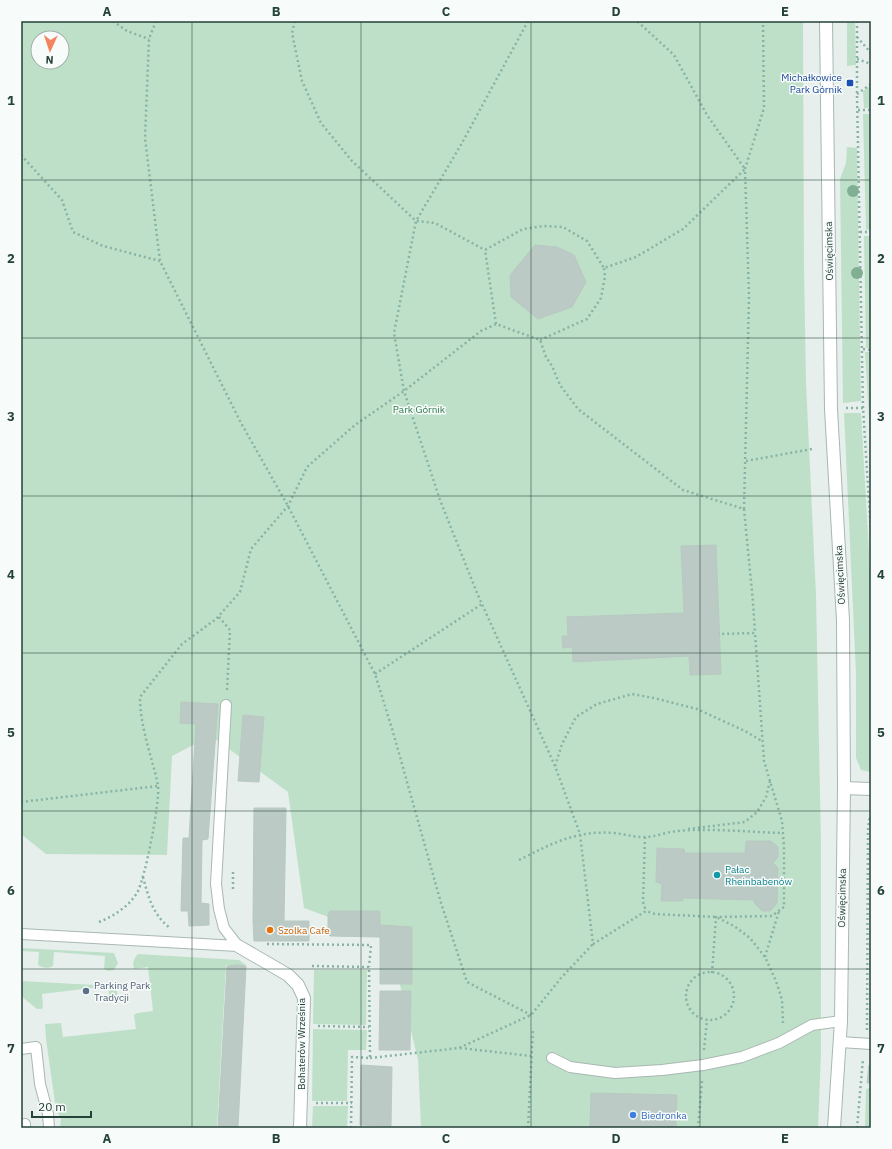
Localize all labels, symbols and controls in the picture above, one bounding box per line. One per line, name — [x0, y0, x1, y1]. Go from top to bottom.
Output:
text: A — [103, 3, 112, 20]
text: B — [272, 3, 281, 20]
text: C — [442, 3, 451, 20]
text: D — [611, 3, 621, 20]
text: E — [781, 3, 789, 20]
north arrow — [30, 30, 70, 70]
text: N — [45, 53, 54, 67]
place label: Michałkowice Park Górnik — [781, 71, 843, 96]
marker: Michałkowice Park Górnik — [845, 78, 855, 88]
text: 1 — [7, 92, 15, 109]
text: 1 — [877, 92, 885, 109]
street label: Oświęcimska — [822, 221, 836, 281]
text: 2 — [7, 250, 15, 267]
text: 2 — [877, 250, 885, 267]
park label: Park Górnik — [393, 403, 446, 416]
text: 3 — [7, 408, 15, 425]
text: 3 — [877, 408, 885, 425]
street label: Oświęcimska — [832, 544, 848, 605]
text: 4 — [7, 566, 15, 583]
text: 4 — [877, 566, 885, 583]
text: 5 — [7, 724, 15, 741]
text: 5 — [877, 724, 885, 741]
place label: Pałac Rheinbabenów — [725, 863, 792, 888]
street label: Oświęcimska — [835, 868, 849, 928]
marker: Pałac Rheinbabenów — [712, 870, 722, 880]
text: 6 — [7, 882, 15, 899]
text: 6 — [877, 882, 885, 899]
place label: Szolka Cafe — [278, 924, 330, 937]
marker: Szolka Cafe — [265, 925, 275, 935]
place label: Parking Park Tradycji — [94, 979, 151, 1004]
marker: Parking Park Tradycji — [81, 986, 91, 996]
street label: Bohaterów Września — [295, 997, 308, 1090]
text: 7 — [7, 1040, 15, 1057]
text: 7 — [877, 1040, 885, 1057]
scale bar — [32, 1093, 91, 1119]
text: 20 m — [38, 1099, 66, 1114]
place label: Biedronka — [641, 1109, 687, 1122]
marker: Biedronka — [628, 1110, 638, 1120]
text: A — [103, 1130, 112, 1147]
text: B — [272, 1130, 281, 1147]
text: C — [442, 1130, 451, 1147]
text: D — [611, 1130, 621, 1147]
text: E — [781, 1130, 789, 1147]

